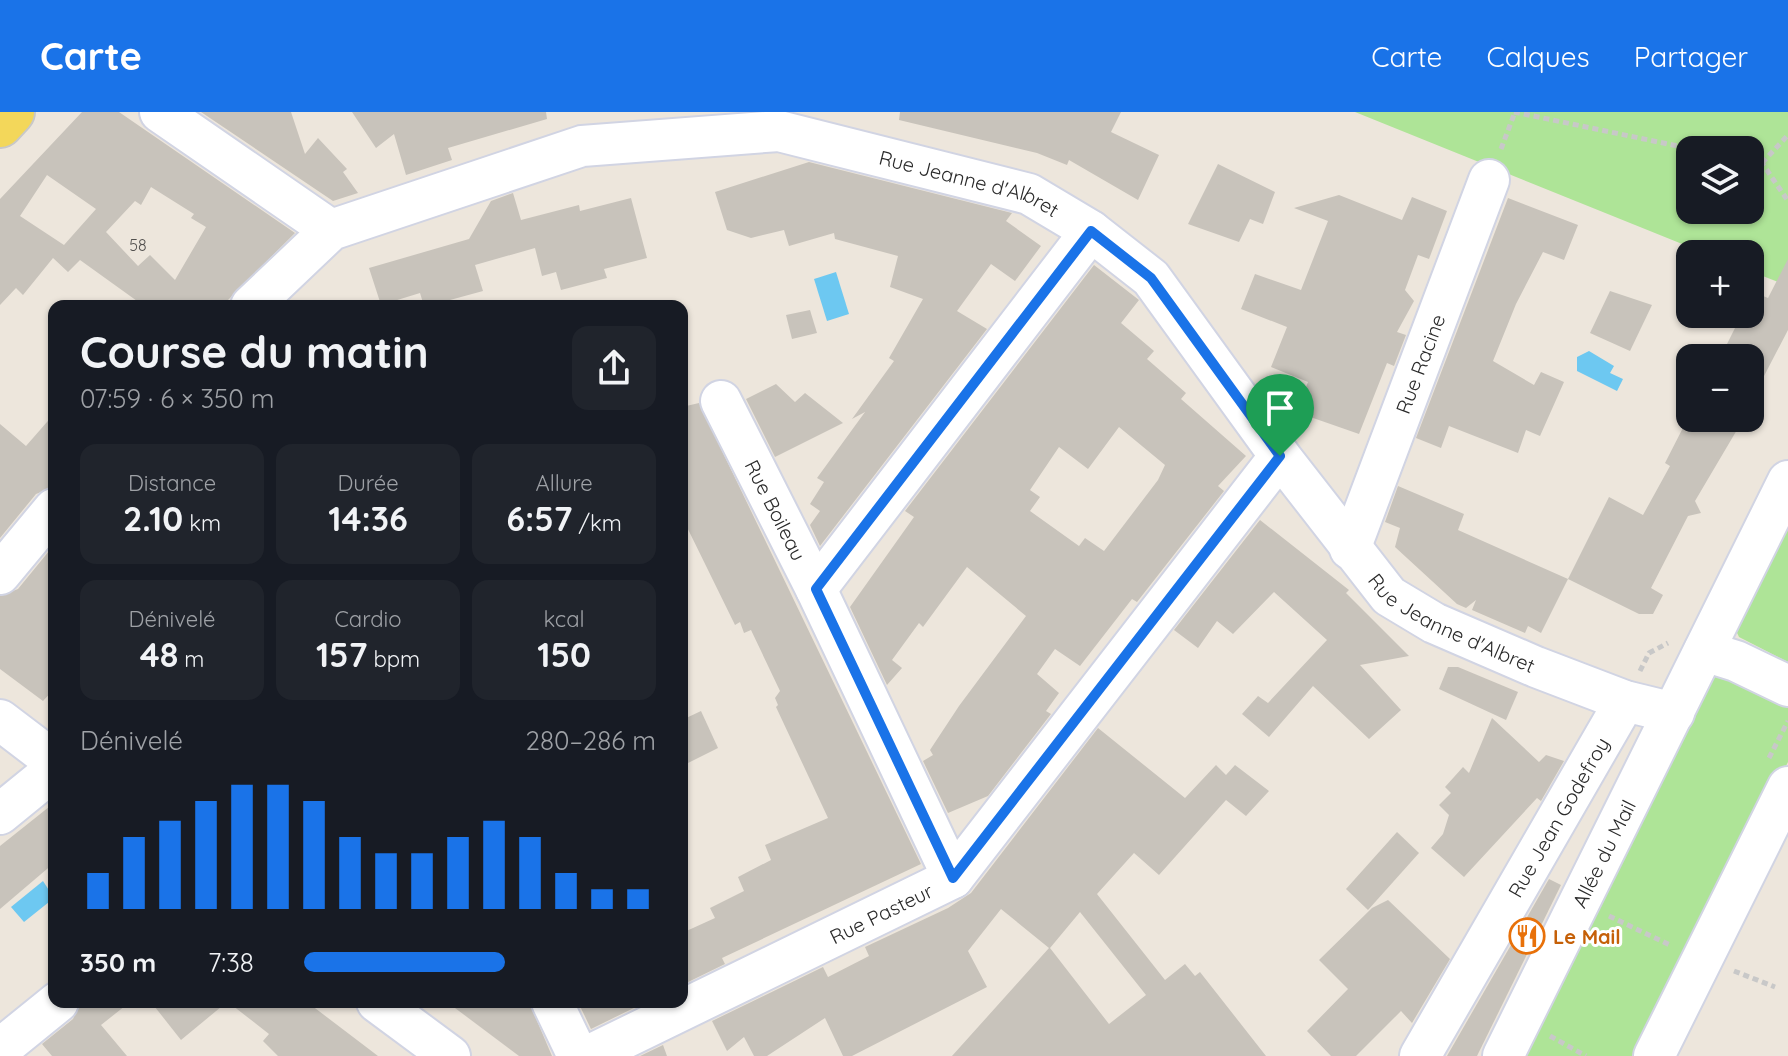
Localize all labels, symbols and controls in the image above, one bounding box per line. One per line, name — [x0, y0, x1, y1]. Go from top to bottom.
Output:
text: Carte — [40, 32, 142, 80]
text: Carte — [1371, 39, 1442, 74]
text: Calques — [1486, 39, 1590, 74]
text: Partager — [1634, 39, 1748, 74]
map controls — [1676, 136, 1764, 432]
button: layers — [1676, 136, 1764, 224]
street label: Rue Jeanne d'Albret — [877, 144, 1064, 222]
house number: 58 — [129, 235, 147, 255]
button: + — [1676, 240, 1764, 328]
street label: Rue Racine — [1390, 310, 1450, 417]
text: Course du matin — [80, 324, 429, 379]
button: share — [572, 326, 656, 410]
button: − — [1676, 344, 1764, 432]
pin — [1246, 374, 1314, 456]
text: 07:59 · 6 × 350 m — [80, 382, 274, 415]
icon: arrive — [1258, 386, 1302, 430]
street label: Rue Boileau — [740, 455, 812, 565]
text: Distance — [128, 469, 216, 497]
text: Durée — [337, 469, 399, 497]
text: Allure — [535, 469, 593, 497]
text: 2.10 — [123, 497, 183, 540]
text: 14:36 — [328, 497, 408, 540]
text: 6:57 — [506, 497, 573, 540]
text: km — [183, 509, 221, 537]
text: /km — [573, 509, 622, 537]
street label: Rue Jeanne d'Albret — [1363, 568, 1539, 678]
text: Dénivelé — [128, 605, 216, 633]
text: Cardio — [334, 605, 402, 633]
text: kcal — [543, 605, 585, 633]
text: 48 — [140, 633, 178, 676]
text: 157 — [316, 633, 367, 676]
text: 150 — [537, 633, 591, 676]
text: m — [178, 645, 204, 673]
text: bpm — [367, 645, 420, 673]
text: Dénivelé — [80, 724, 183, 757]
text: 280–286 m — [526, 724, 656, 757]
street label: Rue Jean Godefroy — [1502, 732, 1614, 902]
street label: Allée du Mail — [1566, 796, 1641, 911]
street label: Rue Pasteur — [825, 877, 937, 949]
restaurant icon: Le Mail — [1508, 917, 1546, 955]
place label: Le Mail — [1553, 924, 1621, 949]
text: 350 m — [80, 946, 156, 979]
text: 7:38 — [208, 946, 254, 979]

